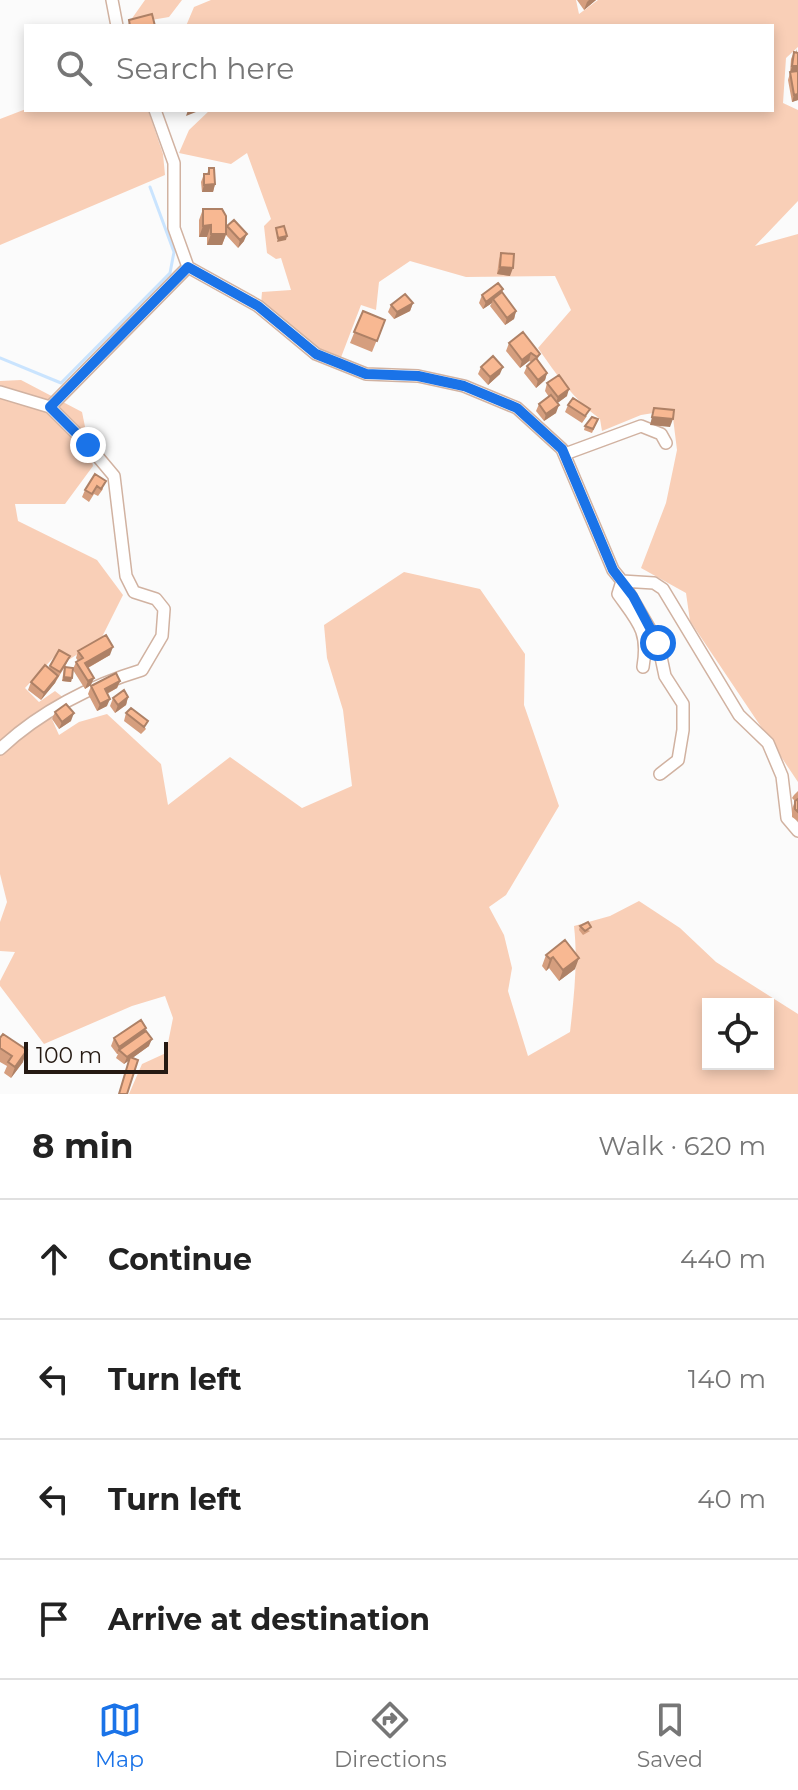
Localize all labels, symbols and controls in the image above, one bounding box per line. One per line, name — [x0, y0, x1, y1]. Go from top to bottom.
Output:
search box — [24, 24, 774, 112]
icon: search — [52, 46, 96, 90]
text: Search here — [116, 50, 294, 87]
route end — [70, 427, 106, 463]
route start — [640, 625, 676, 661]
map controls — [702, 998, 774, 1070]
button: locate — [702, 998, 774, 1070]
scale bar — [24, 1038, 168, 1074]
text: 100 m — [36, 1042, 102, 1069]
text: 8 min — [32, 1125, 133, 1167]
text: Walk · 620 m — [598, 1130, 766, 1162]
icon: ahead — [32, 1237, 76, 1281]
text: Continue — [108, 1241, 252, 1278]
text: 440 m — [680, 1243, 766, 1275]
icon: left — [32, 1357, 76, 1401]
text: Turn left — [108, 1361, 241, 1398]
text: 140 m — [688, 1363, 766, 1395]
icon: left — [32, 1477, 76, 1521]
text: Turn left — [108, 1481, 241, 1518]
text: 40 m — [697, 1483, 766, 1515]
icon: arrive — [32, 1597, 76, 1641]
text: Arrive at destination — [108, 1601, 430, 1638]
tab: Map — [95, 1698, 144, 1773]
tab: Directions — [334, 1698, 447, 1773]
tab: Saved — [637, 1698, 703, 1773]

